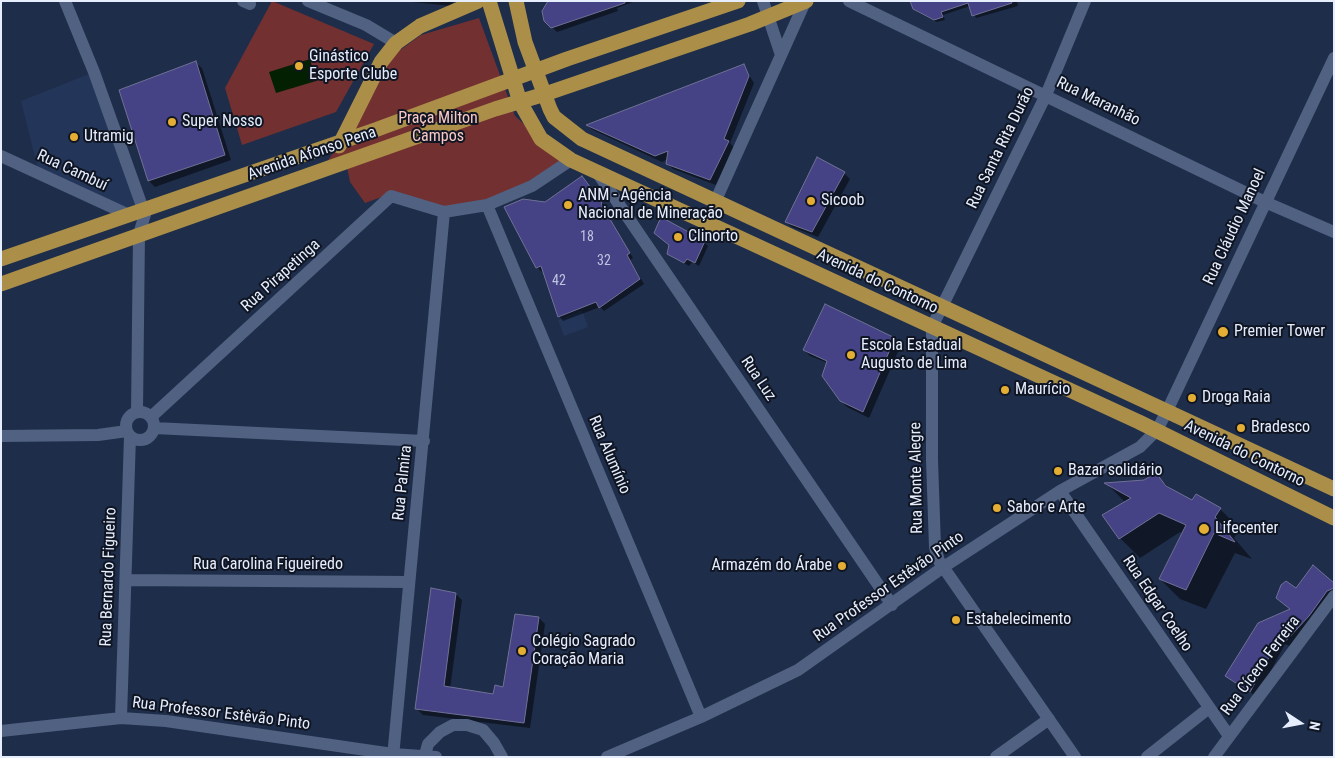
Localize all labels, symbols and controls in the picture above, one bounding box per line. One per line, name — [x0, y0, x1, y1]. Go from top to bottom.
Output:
place label: Ginástico Esporte Clube — [309, 47, 397, 85]
marker: Ginástico Esporte Clube — [293, 60, 305, 72]
street label: Rua Maranhão — [1053, 73, 1143, 131]
street label: Rua Santa Rita Durão — [963, 84, 1039, 212]
park label: Praça Milton Campos — [398, 109, 478, 147]
place label: Super Nosso — [182, 112, 263, 132]
marker: Super Nosso — [166, 116, 178, 128]
street label: Avenida Afonso Pena — [245, 123, 379, 185]
place label: Utramig — [84, 127, 134, 147]
marker: Utramig — [68, 131, 80, 143]
street label: Rua Cambuí — [34, 146, 110, 196]
street label: Rua Cláudio Manoel — [1200, 166, 1270, 288]
place label: ANM - Agência Nacional de Mineração — [578, 186, 723, 224]
place label: Sicoob — [821, 191, 864, 211]
marker: Sicoob — [805, 195, 817, 207]
marker: ANM - Agência Nacional de Mineração — [562, 199, 574, 211]
place label: Clinorto — [688, 227, 738, 247]
house number: 18 — [580, 229, 594, 245]
marker: Clinorto — [672, 231, 684, 243]
street label: Rua Pirapetinga — [238, 236, 324, 316]
street label: Avenida do Contorno — [813, 246, 941, 318]
house number: 32 — [597, 253, 611, 269]
house number: 42 — [552, 273, 566, 289]
place label: Premier Tower — [1234, 322, 1325, 342]
marker: Premier Tower — [1216, 325, 1230, 339]
place label: Escola Estadual Augusto de Lima — [861, 336, 967, 374]
marker: Escola Estadual Augusto de Lima — [845, 349, 857, 361]
street label: Rua Luz — [736, 353, 780, 405]
place label: Maurício — [1015, 380, 1070, 400]
marker: Maurício — [999, 384, 1011, 396]
place label: Droga Raia — [1202, 388, 1271, 408]
marker: Droga Raia — [1186, 392, 1198, 404]
street label: Rua Alumínio — [584, 413, 634, 497]
street label: Avenida do Contorno — [1181, 417, 1307, 491]
place label: Bradesco — [1251, 418, 1310, 438]
street label: Rua Monte Alegre — [906, 422, 928, 534]
marker: Bradesco — [1235, 422, 1247, 434]
street label: Rua Palmira — [390, 444, 416, 522]
place label: Bazar solidário — [1068, 461, 1162, 481]
marker: Bazar solidário — [1052, 465, 1064, 477]
place label: Sabor e Arte — [1007, 498, 1085, 518]
marker: Sabor e Arte — [991, 502, 1003, 514]
street label: Rua Bernardo Figueiro — [97, 507, 121, 647]
place label: Lifecenter — [1215, 519, 1278, 539]
marker: Lifecenter — [1197, 522, 1211, 536]
street label: Rua Professor Estêvão Pinto — [810, 528, 968, 646]
street label: Rua Edgar Coelho — [1118, 552, 1196, 656]
street label: Rua Carolina Figueiredo — [193, 555, 343, 575]
place label: Armazém do Árabe — [712, 556, 832, 576]
marker: Armazém do Árabe — [836, 560, 848, 572]
place label: Estabelecimento — [966, 610, 1071, 630]
street label: Rua Cícero Ferreira — [1217, 612, 1305, 720]
marker: Estabelecimento — [950, 614, 962, 626]
place label: Colégio Sagrado Coração Maria — [532, 632, 636, 670]
marker: Colégio Sagrado Coração Maria — [516, 645, 528, 657]
street label: Rua Professor Estêvão Pinto — [131, 694, 311, 734]
north arrow — [1275, 698, 1325, 748]
text: N — [1306, 720, 1323, 732]

